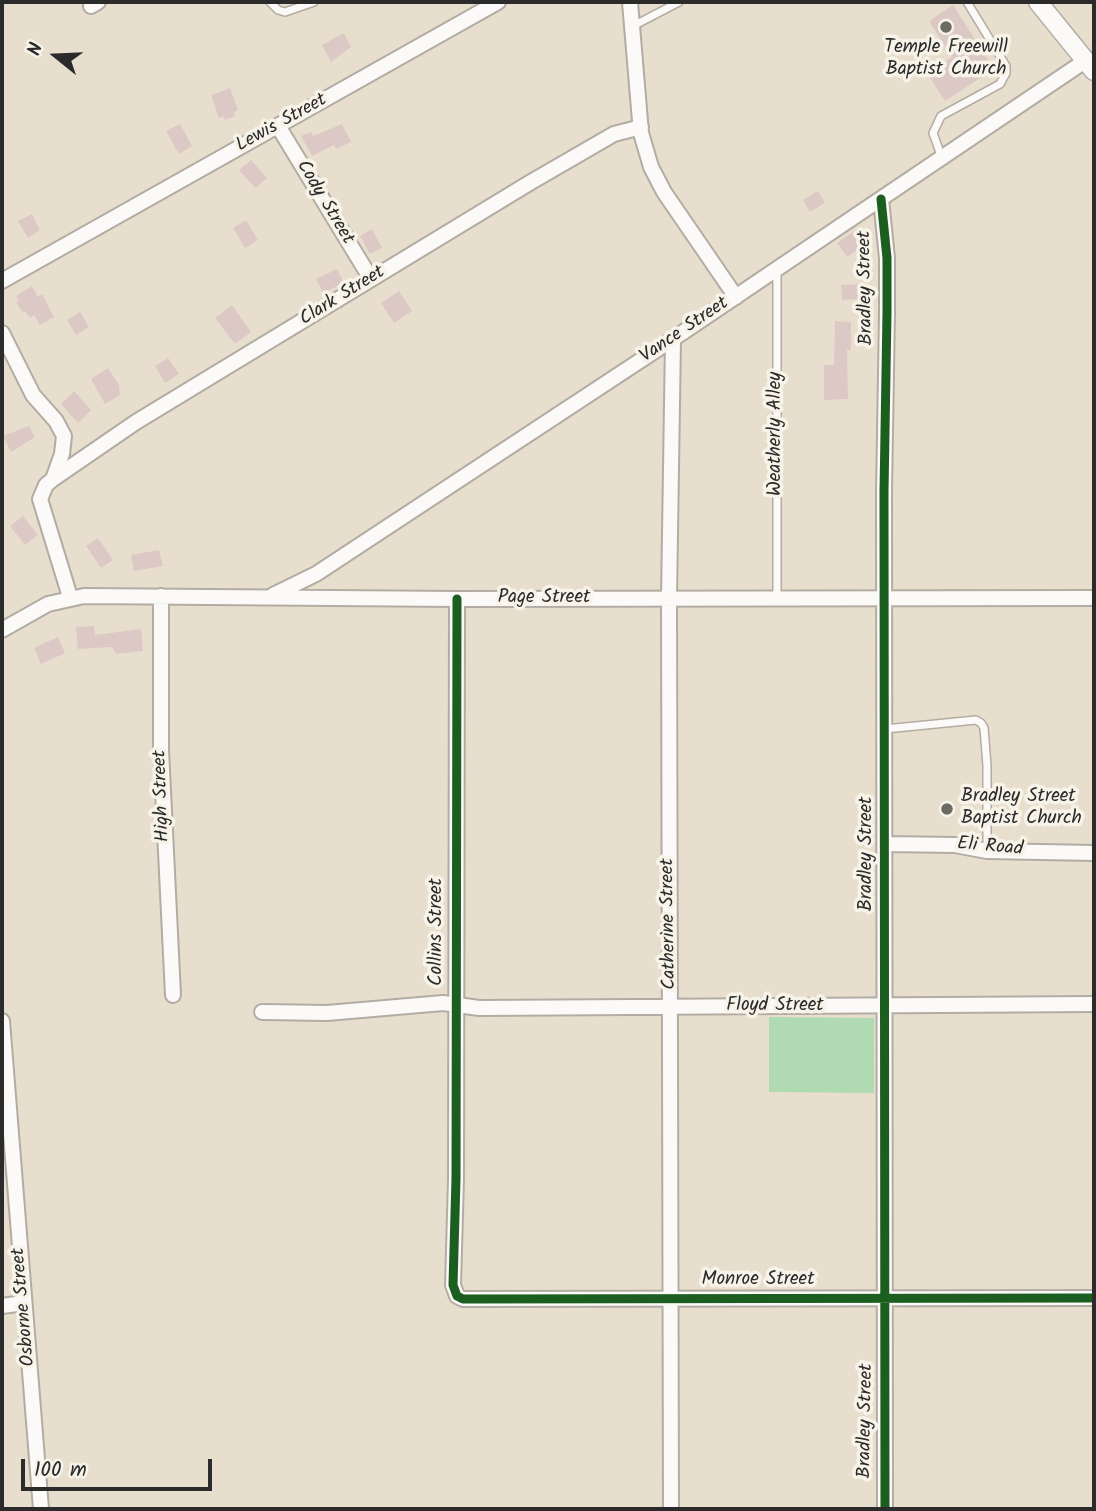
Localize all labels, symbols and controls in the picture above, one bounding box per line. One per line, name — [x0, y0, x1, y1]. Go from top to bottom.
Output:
marker: Temple Freewill Baptist Church — [938, 19, 954, 35]
north arrow — [21, 21, 91, 91]
place label: Temple Freewill Baptist Church — [884, 38, 1008, 82]
text: N — [20, 39, 52, 60]
street label: Lewis Street — [233, 90, 331, 158]
street label: Cody Street — [290, 157, 358, 249]
street label: Bradley Street — [855, 230, 879, 346]
street label: Clark Street — [296, 262, 390, 332]
street label: Vance Street — [636, 293, 734, 369]
street label: Weatherly Alley — [766, 372, 788, 496]
street label: Page Street — [498, 588, 590, 610]
street label: High Street — [150, 749, 176, 843]
place label: Bradley Street Baptist Church — [961, 787, 1082, 831]
street label: Bradley Street — [857, 797, 879, 911]
marker: Bradley Street Baptist Church — [939, 801, 955, 817]
street label: Eli Road — [956, 834, 1024, 862]
street label: Catherine Street — [657, 858, 683, 990]
street label: Collins Street — [427, 878, 449, 986]
street label: Floyd Street — [726, 996, 824, 1018]
street label: Osborne Street — [8, 1247, 42, 1367]
street label: Monroe Street — [702, 1270, 814, 1292]
street label: Bradley Street — [855, 1363, 879, 1479]
scale bar — [24, 1444, 215, 1488]
text: 100 m — [34, 1454, 87, 1487]

